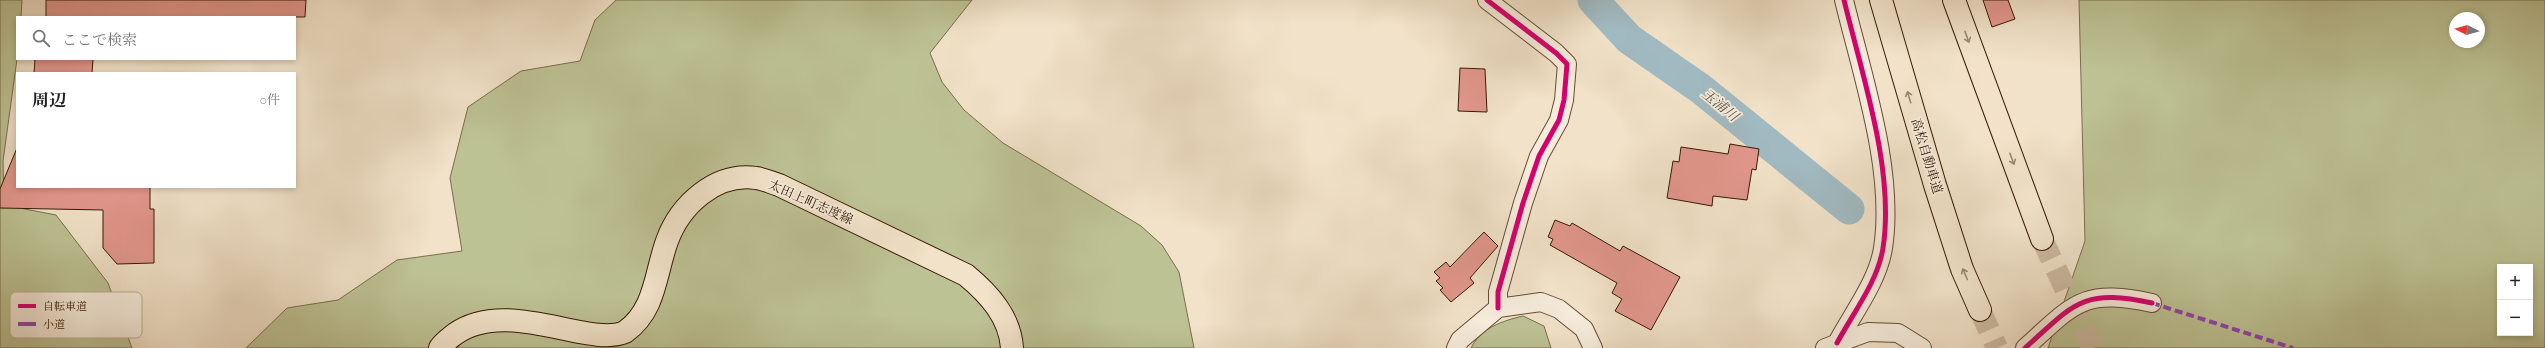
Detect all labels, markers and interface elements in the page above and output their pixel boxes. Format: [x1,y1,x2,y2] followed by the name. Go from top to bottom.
[2449,12,2485,48] north arrow
[16,16,296,60] search box
[30,27,52,49] icon: search
[1964,30,1972,42] one-way arrow
[62,31,137,49] text: ここで検索
[1698,85,1743,126] water label: 玉浦川
[32,90,66,110] text: 周辺
[1905,91,1912,104] one-way arrow
[260,92,280,107] text: 0件
[1908,117,1946,195] street label: 高松自動車道
[2009,152,2017,164] one-way arrow
[766,177,856,227] street label: 太田上町志度線
[2497,264,2533,336] map controls
[2497,264,2533,300] button: +
[1961,269,1968,281] one-way arrow
[10,292,142,338] legend
[43,300,87,313] text: 自転車道
[2497,300,2533,336] button: −
[43,318,65,331] text: 小道

